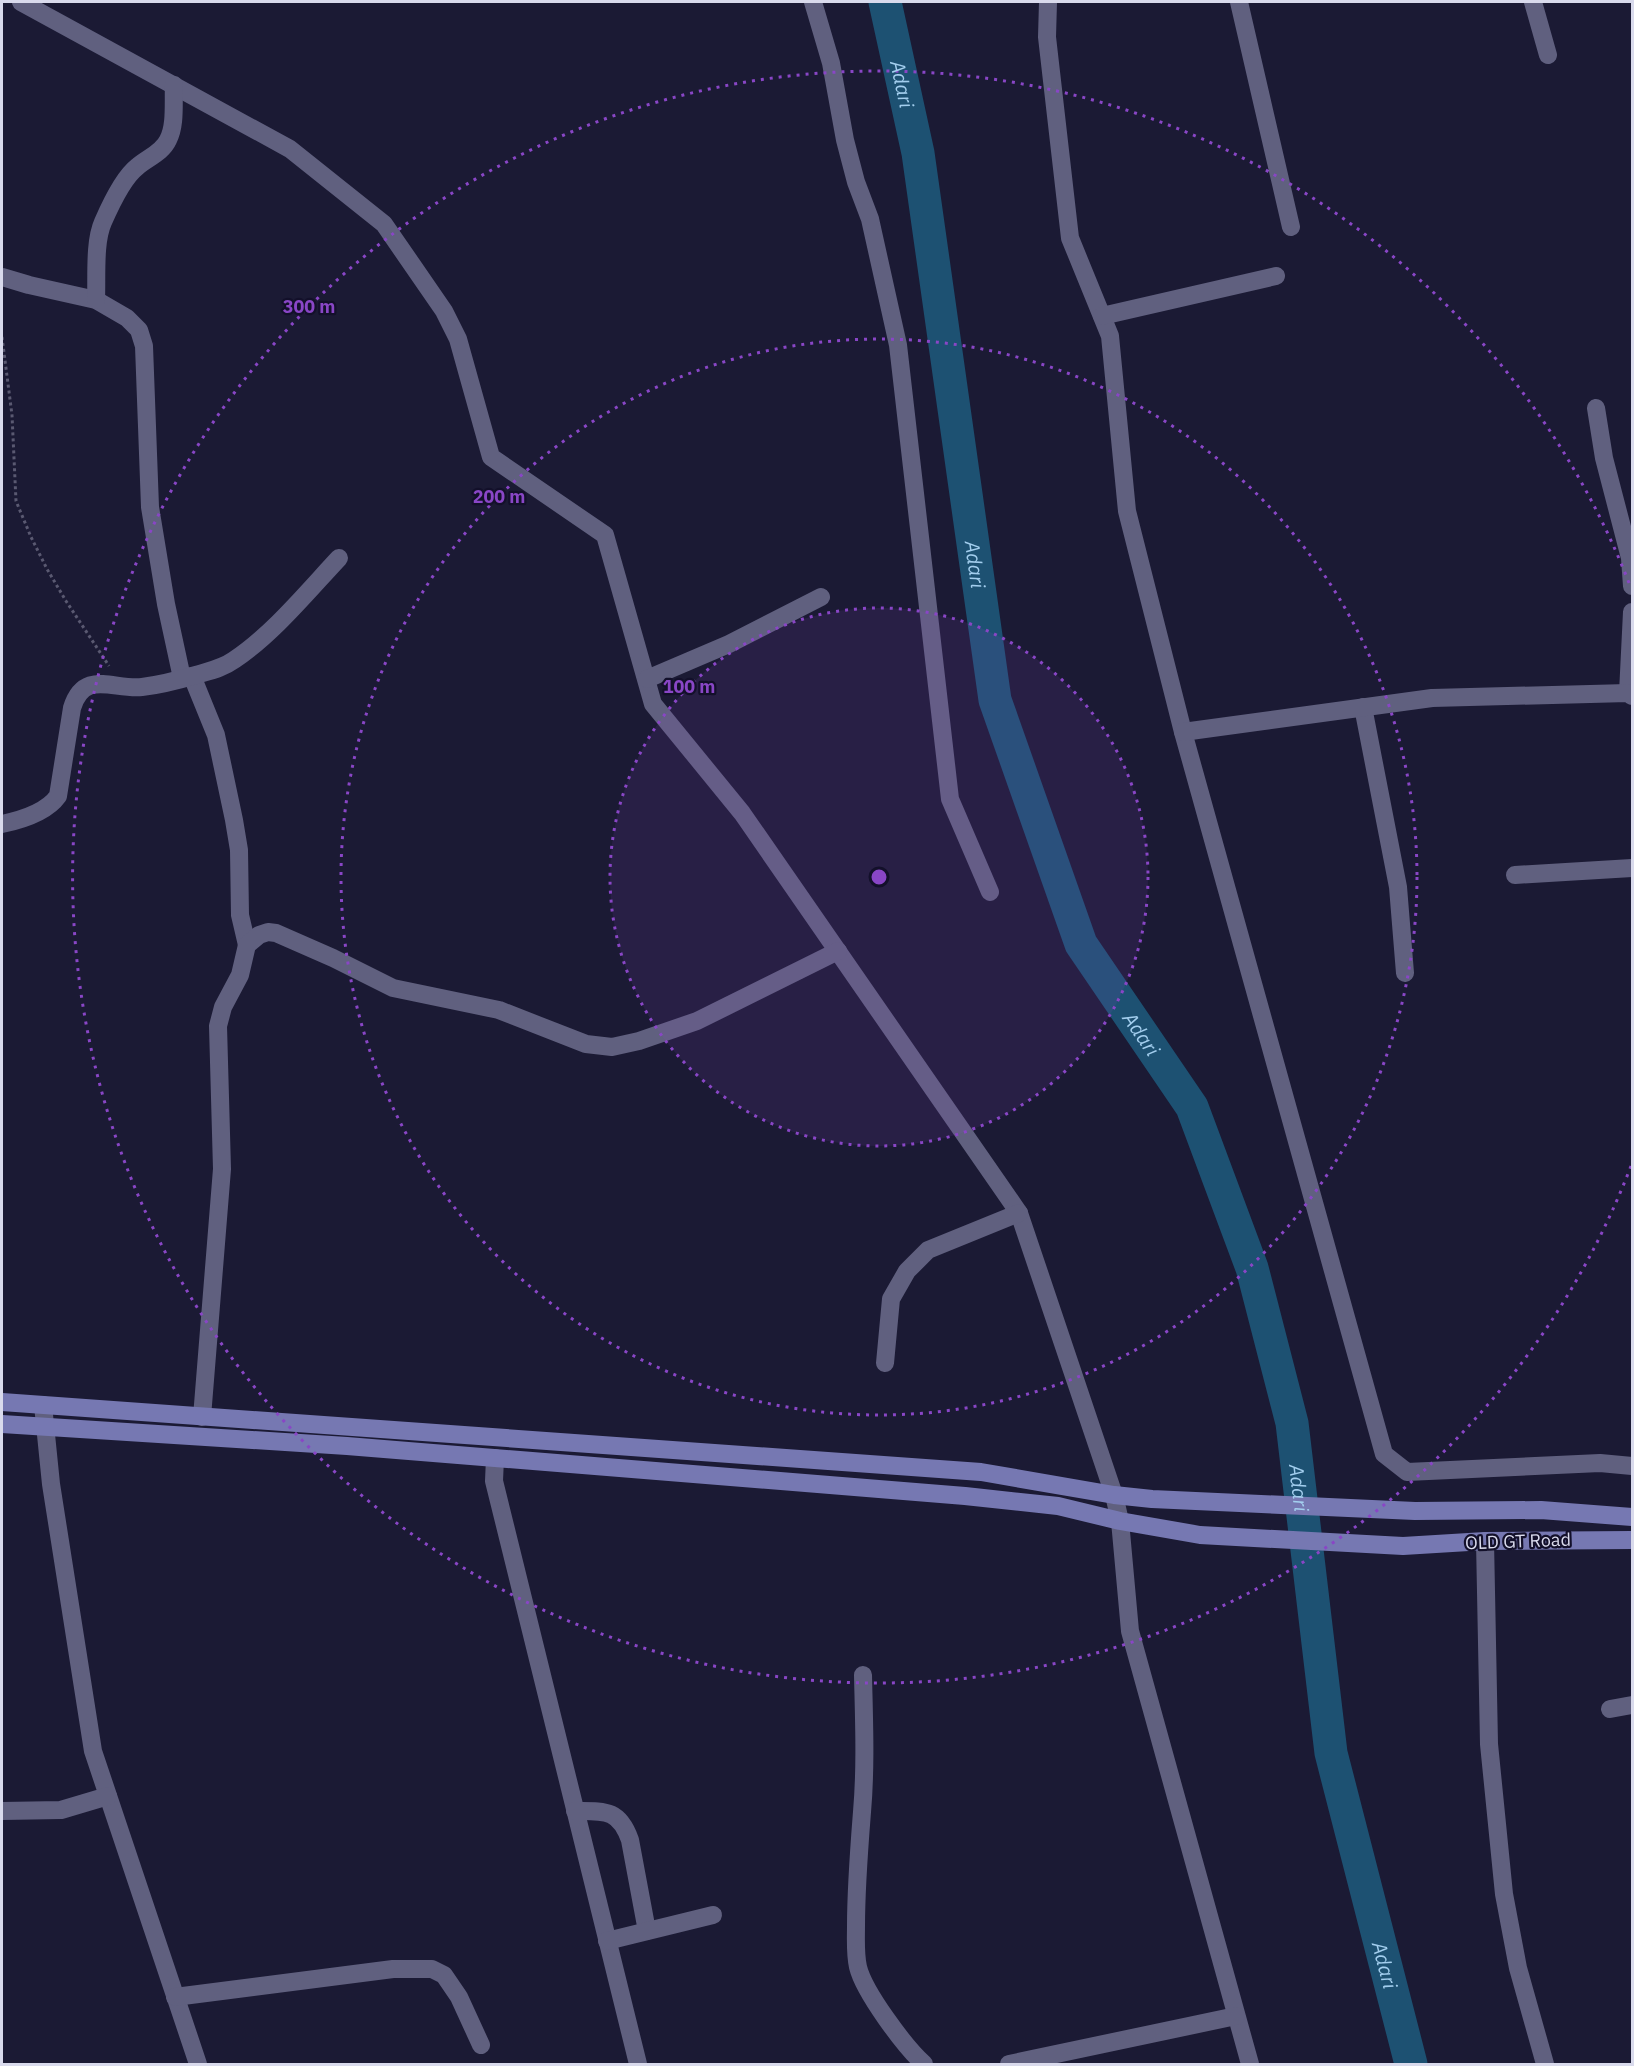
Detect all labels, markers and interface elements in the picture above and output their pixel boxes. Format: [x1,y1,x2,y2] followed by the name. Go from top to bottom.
[884,57,921,111] water label: Adari
[283,295,335,318] text: 300 m
[473,485,525,508] text: 200 m
[959,538,993,591] water label: Adari
[663,675,715,698] text: 100 m
[869,867,889,887] centre of rings
[1117,1005,1167,1062] water label: Adari
[1283,1461,1316,1514] water label: Adari
[1465,1528,1571,1554] street label: OLD GT Road
[1366,1937,1405,1992] water label: Adari

